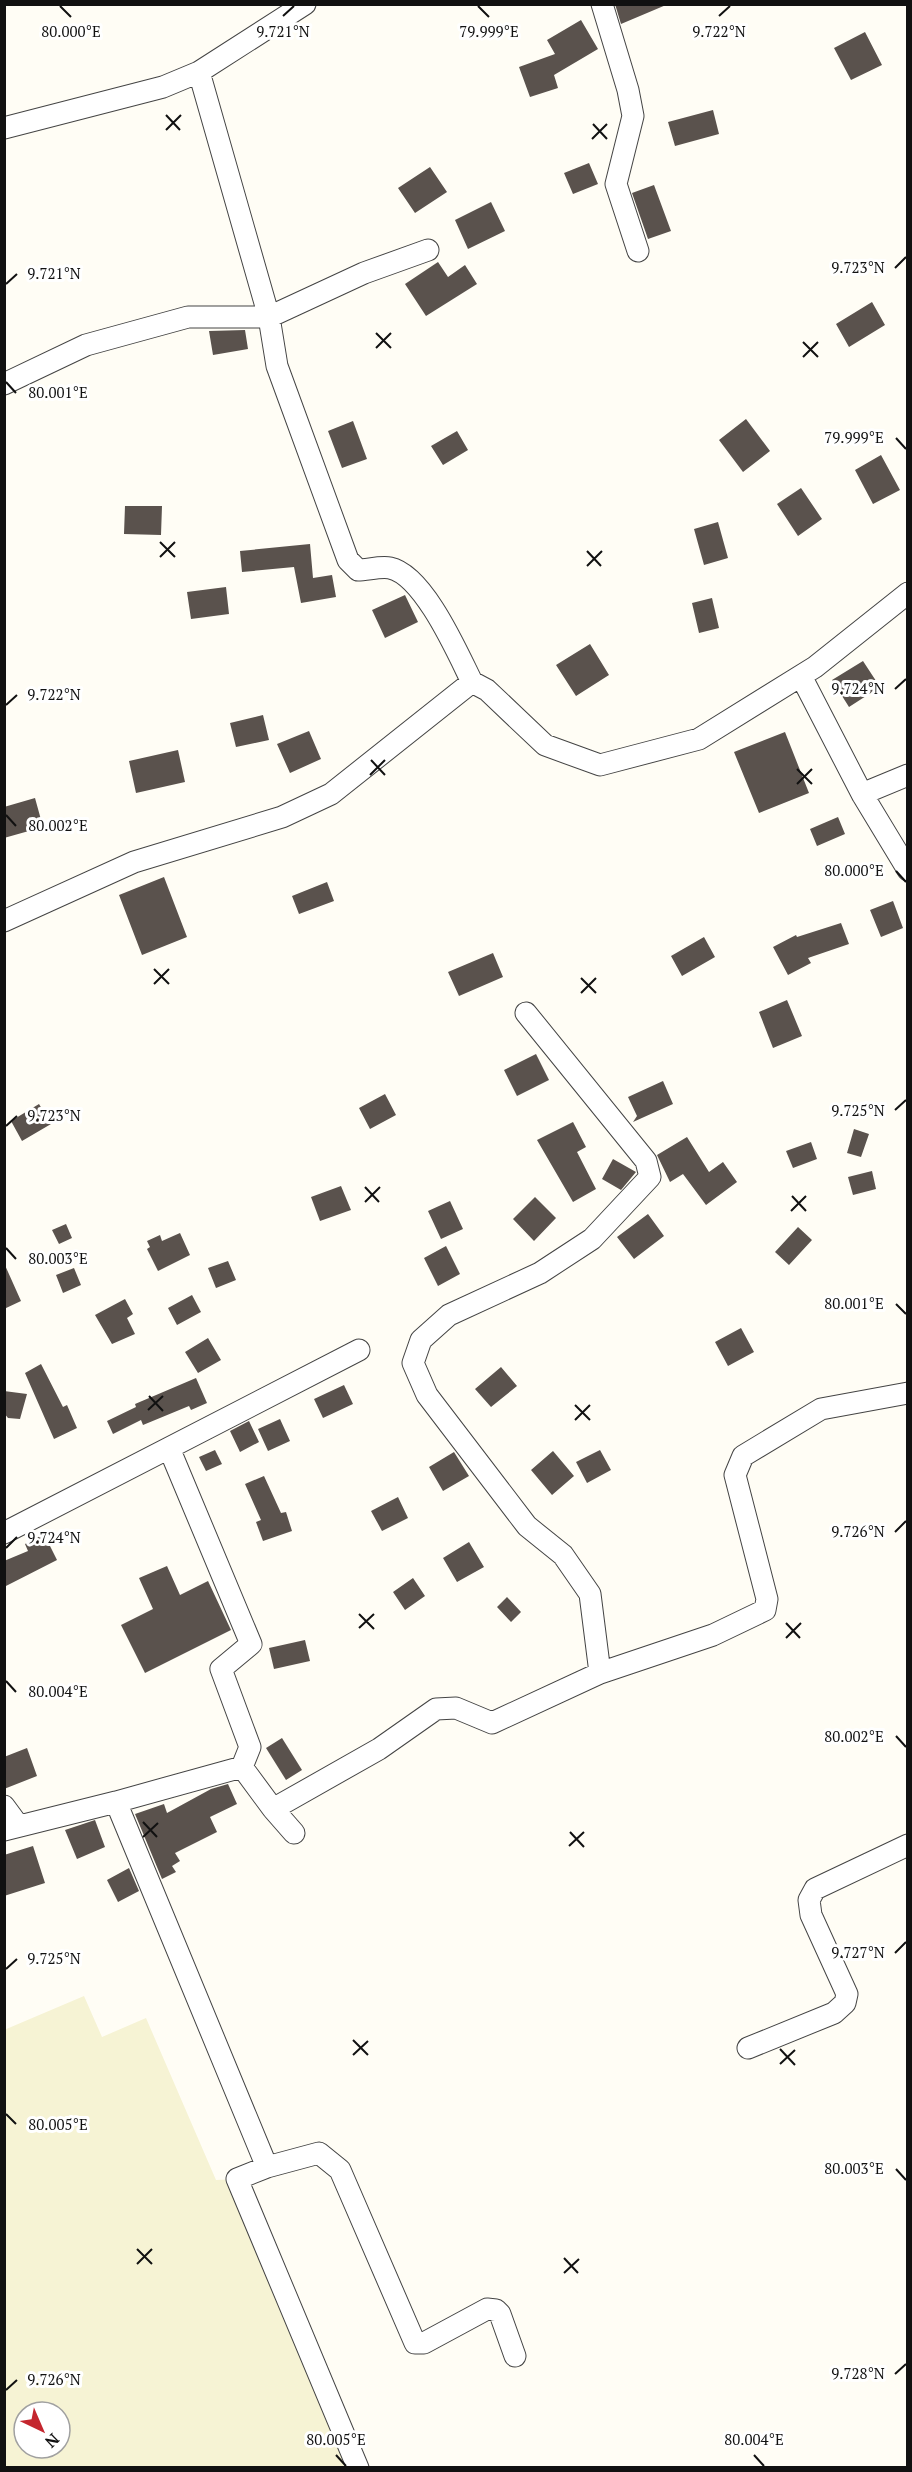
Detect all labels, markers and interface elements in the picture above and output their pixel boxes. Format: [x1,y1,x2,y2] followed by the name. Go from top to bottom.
[41,21,101,41] text: 80.000°E
[256,21,310,41] text: 9.721°N
[459,21,519,41] text: 79.999°E
[692,21,746,41] text: 9.722°N
[831,257,885,277] text: 9.723°N
[27,263,81,283] text: 9.721°N
[28,382,88,402] text: 80.001°E
[824,427,884,447] text: 79.999°E
[831,678,885,698] text: 9.724°N
[27,684,81,704] text: 9.722°N
[28,815,88,835] text: 80.002°E
[824,860,884,880] text: 80.000°E
[831,1100,885,1120] text: 9.725°N
[27,1105,81,1125] text: 9.723°N
[28,1248,88,1268] text: 80.003°E
[824,1293,884,1313] text: 80.001°E
[831,1521,885,1541] text: 9.726°N
[27,1527,81,1547] text: 9.724°N
[28,1681,88,1701] text: 80.004°E
[824,1726,884,1746] text: 80.002°E
[831,1942,885,1962] text: 9.727°N
[27,1948,81,1968] text: 9.725°N
[28,2114,88,2134] text: 80.005°E
[824,2158,884,2178] text: 80.003°E
[831,2363,885,2383] text: 9.728°N
[27,2369,81,2389] text: 9.726°N
[12,2400,72,2460] north arrow
[40,2429,64,2453] text: N
[306,2429,366,2449] text: 80.005°E
[724,2429,784,2449] text: 80.004°E

